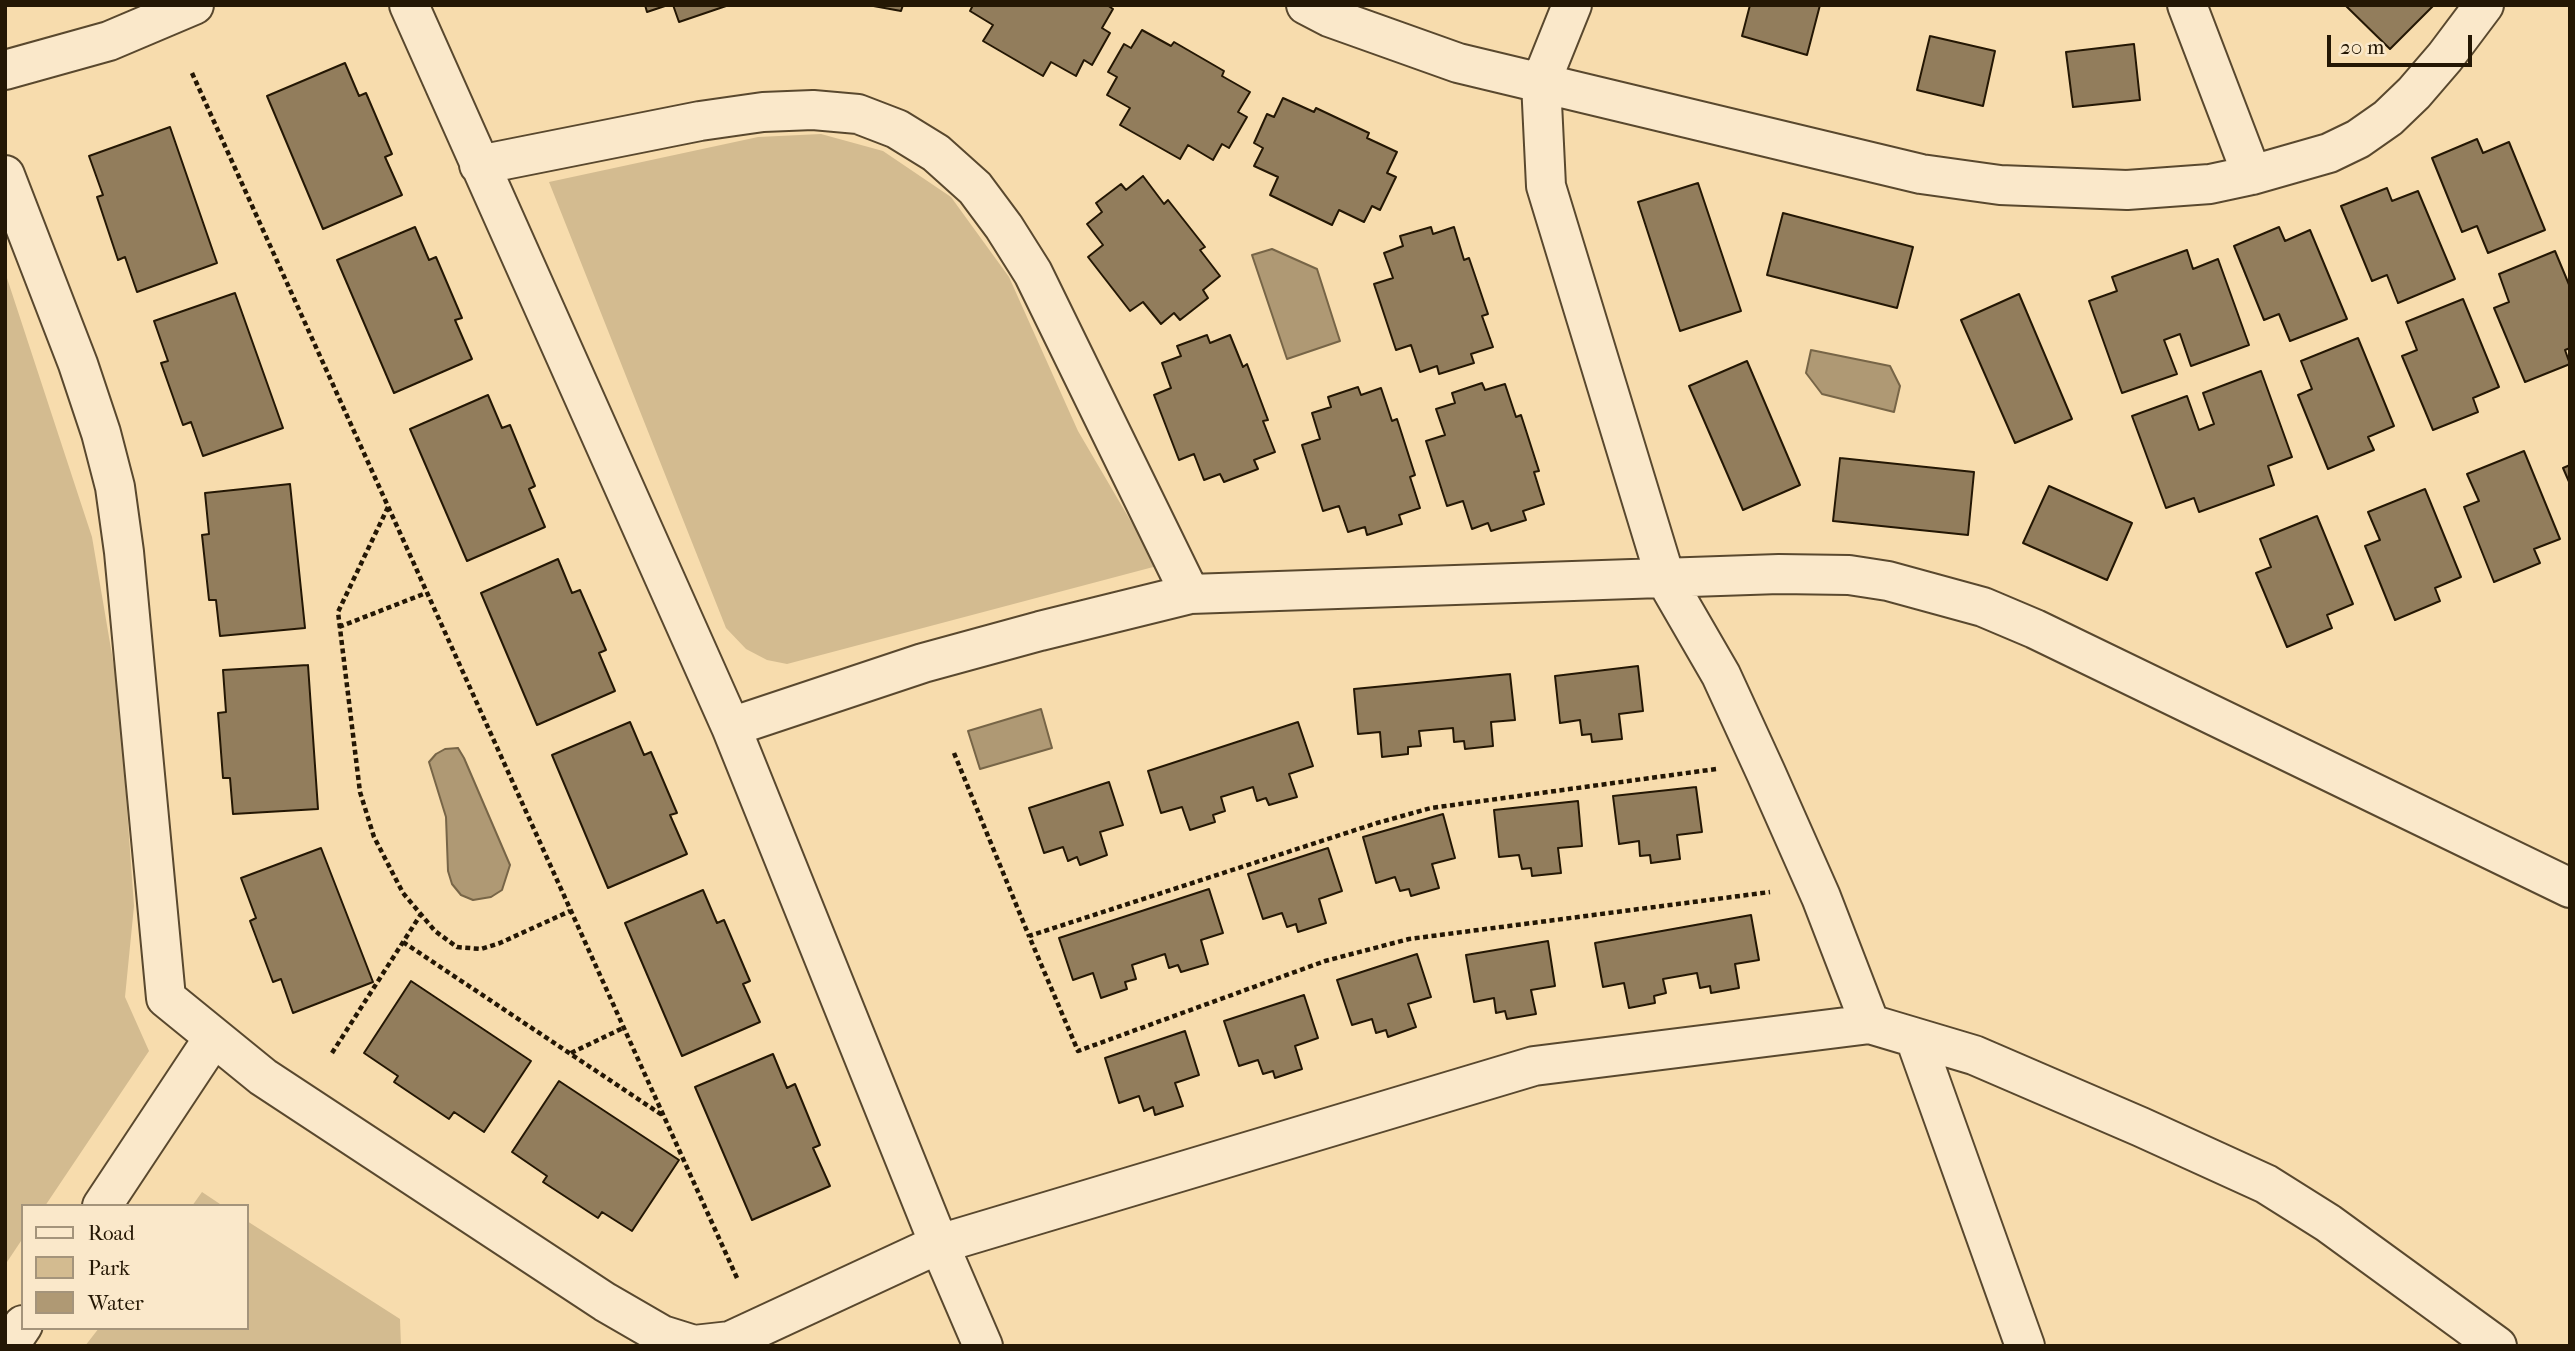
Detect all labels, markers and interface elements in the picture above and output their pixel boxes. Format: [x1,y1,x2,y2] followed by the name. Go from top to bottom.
[2330,21,2475,65] scale bar
[2340,35,2384,59] text: 20 m
[21,1204,248,1330] legend
[88,1221,135,1245] text: Road
[88,1256,130,1280] text: Park
[88,1291,144,1315] text: Water

